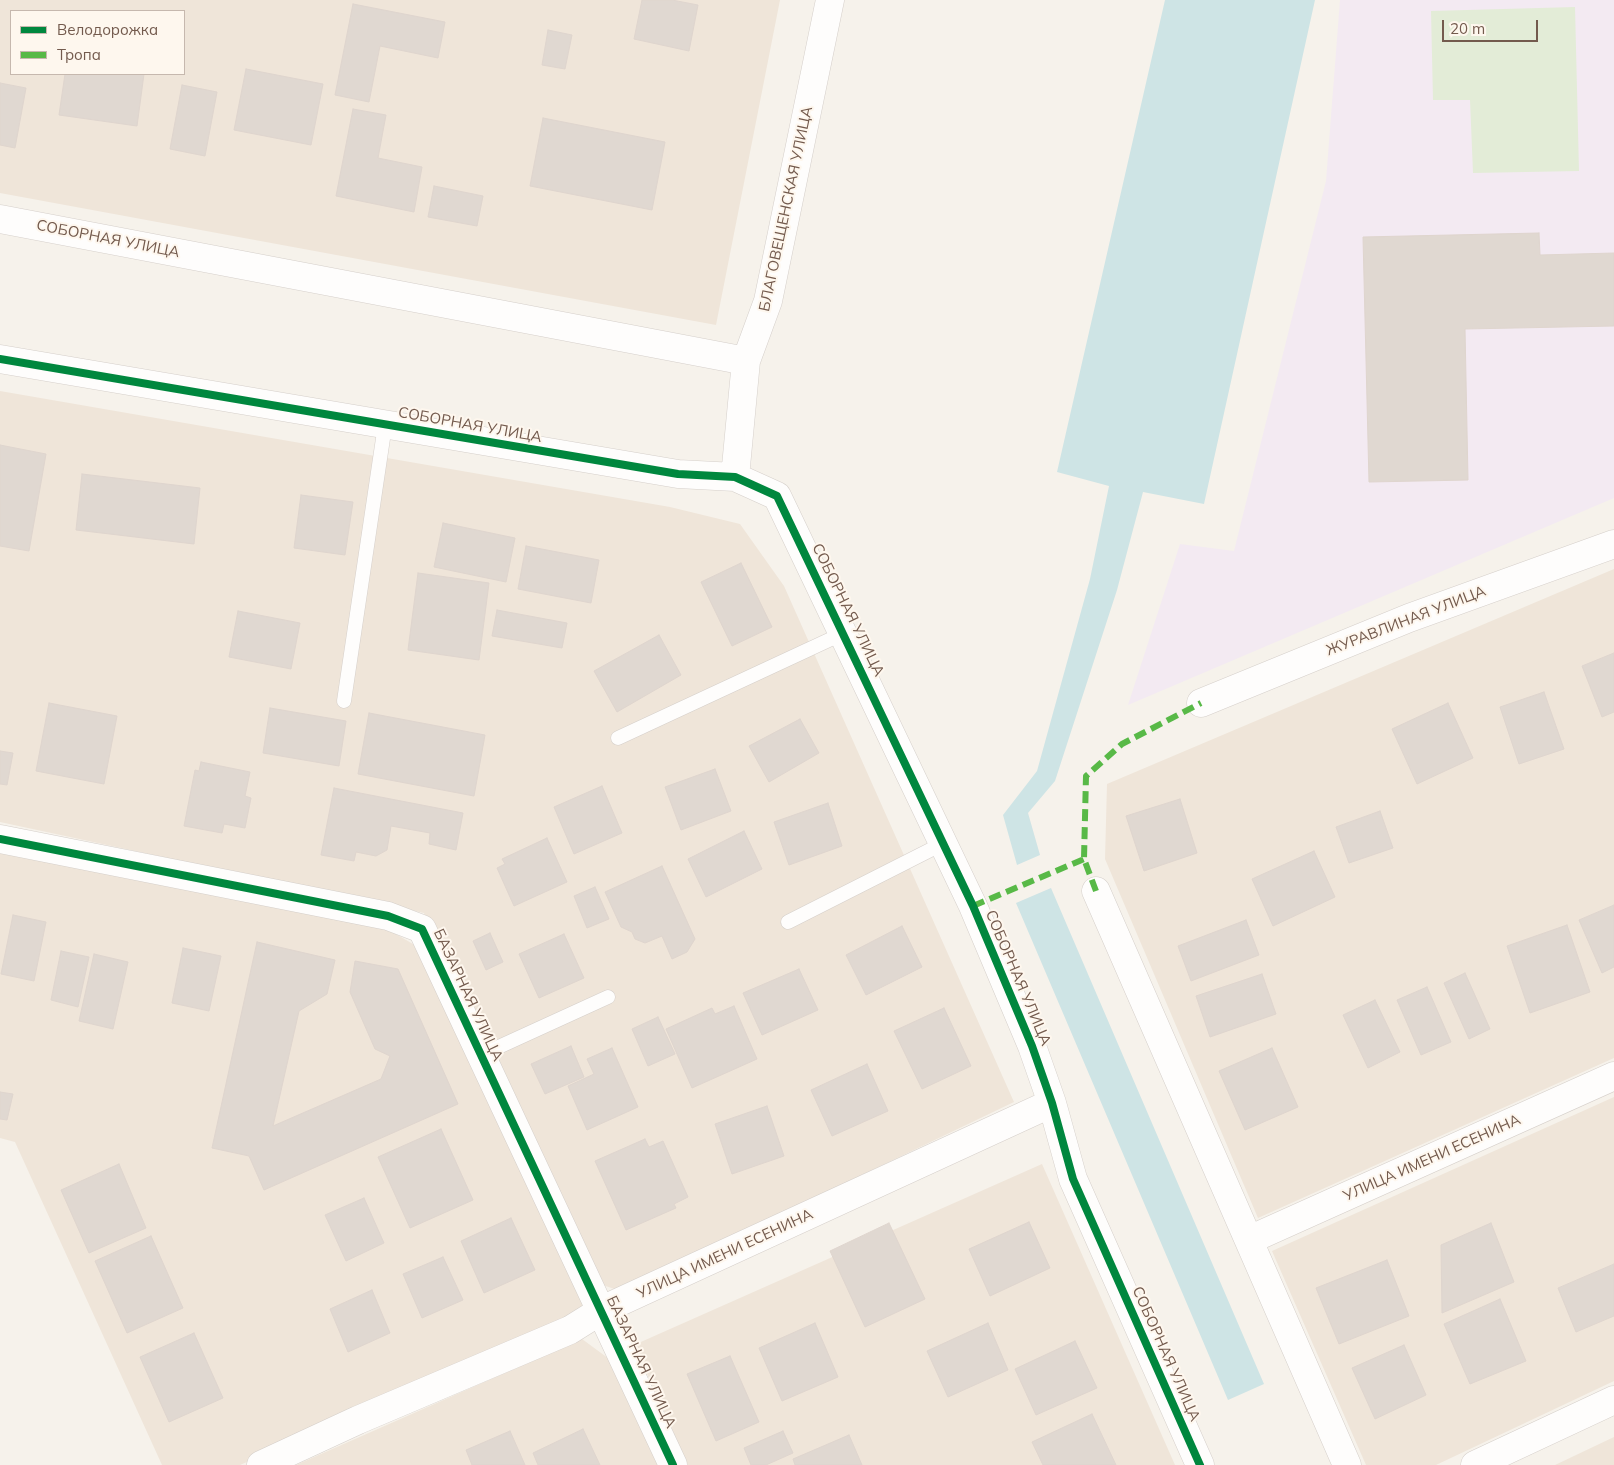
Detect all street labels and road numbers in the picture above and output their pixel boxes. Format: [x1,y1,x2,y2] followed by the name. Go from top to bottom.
[755,105,817,313] street label: БЛАГОВЕЩЕНСКАЯ УЛИЦА
[35,216,181,262] street label: СОБОРНАЯ УЛИЦА
[397,403,543,447] street label: СОБОРНАЯ УЛИЦА
[808,541,888,679] street label: СОБОРНАЯ УЛИЦА
[1324,582,1488,660] street label: ЖУРАВЛИНАЯ УЛИЦА
[981,907,1055,1049] street label: СОБОРНАЯ УЛИЦА
[429,926,507,1064] street label: БАЗАРНАЯ УЛИЦА
[1341,1111,1523,1205] street label: УЛИЦА ИМЕНИ ЕСЕНИНА
[634,1205,816,1303] street label: УЛИЦА ИМЕНИ ЕСЕНИНА
[1128,1284,1204,1424] street label: СОБОРНАЯ УЛИЦА
[602,1293,680,1431] street label: БАЗАРНАЯ УЛИЦА

